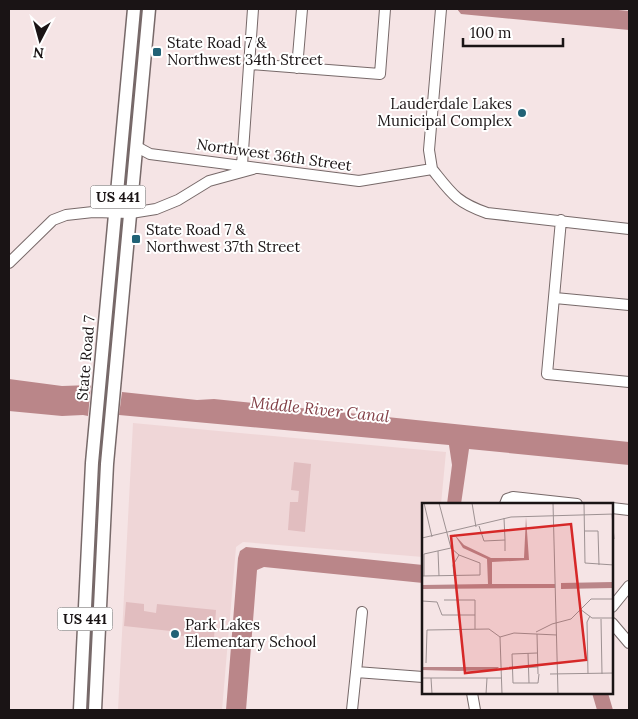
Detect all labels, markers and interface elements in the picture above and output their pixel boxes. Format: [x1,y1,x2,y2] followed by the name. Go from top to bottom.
[15,15,65,65] north arrow
[463,15,563,47] scale bar
[470,23,511,42] text: 100 m
[167,33,323,69] place label: State Road 7 & Northwest 34th Street
[32,43,45,62] text: N
[151,46,163,58] marker: State Road 7 & Northwest 34th Street
[377,94,512,130] place label: Lauderdale Lakes Municipal Complex
[516,107,528,119] marker: Lauderdale Lakes Municipal Complex
[195,134,353,175] street label: Northwest 36th Street
[90,186,146,208] road number: US 441
[146,220,300,256] place label: State Road 7 & Northwest 37th Street
[130,233,142,245] marker: State Road 7 & Northwest 37th Street
[72,314,99,401] street label: State Road 7
[250,392,391,426] water label: Middle River Canal
[422,503,613,694] inset map
[58,608,112,630] road number: US 441
[185,615,316,651] place label: Park Lakes Elementary School
[169,628,181,640] marker: Park Lakes Elementary School

